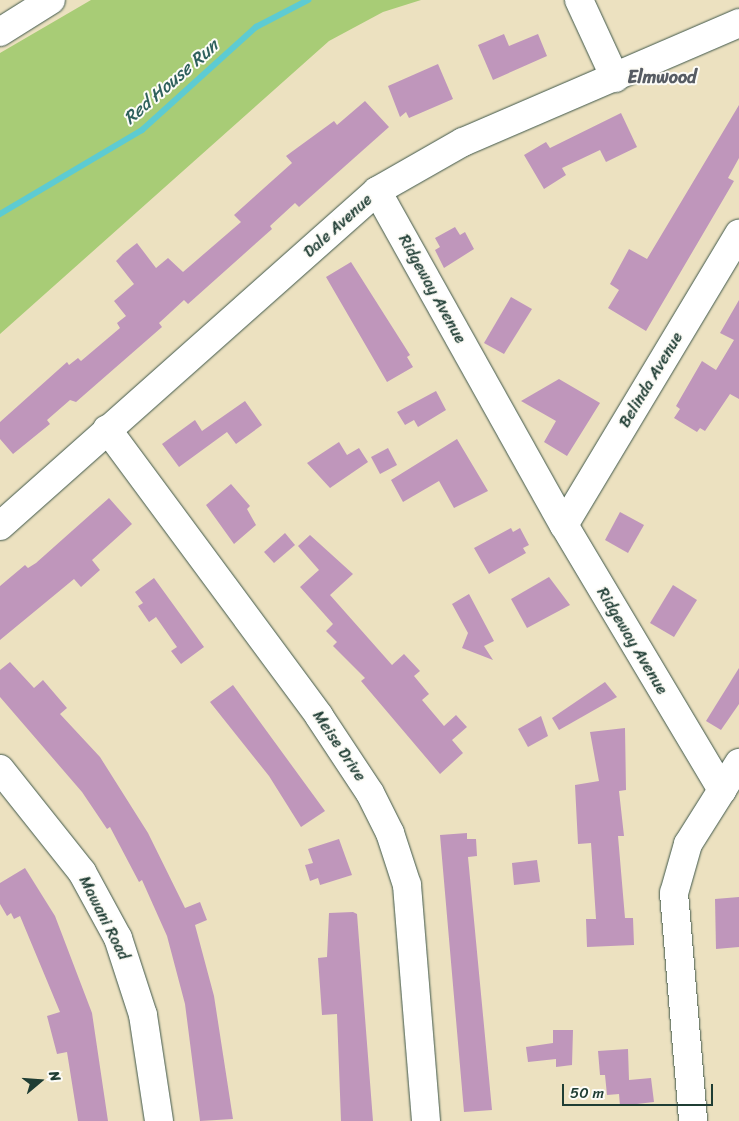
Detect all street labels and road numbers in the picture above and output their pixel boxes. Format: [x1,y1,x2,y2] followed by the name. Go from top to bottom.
[300,190,376,262] street label: Dale Avenue
[394,231,470,347] street label: Ridgeway Avenue
[615,329,687,431] street label: Belinda Avenue
[592,584,672,698] street label: Ridgeway Avenue
[308,707,370,785] street label: Meise Drive
[75,873,133,963] street label: Mawani Road

